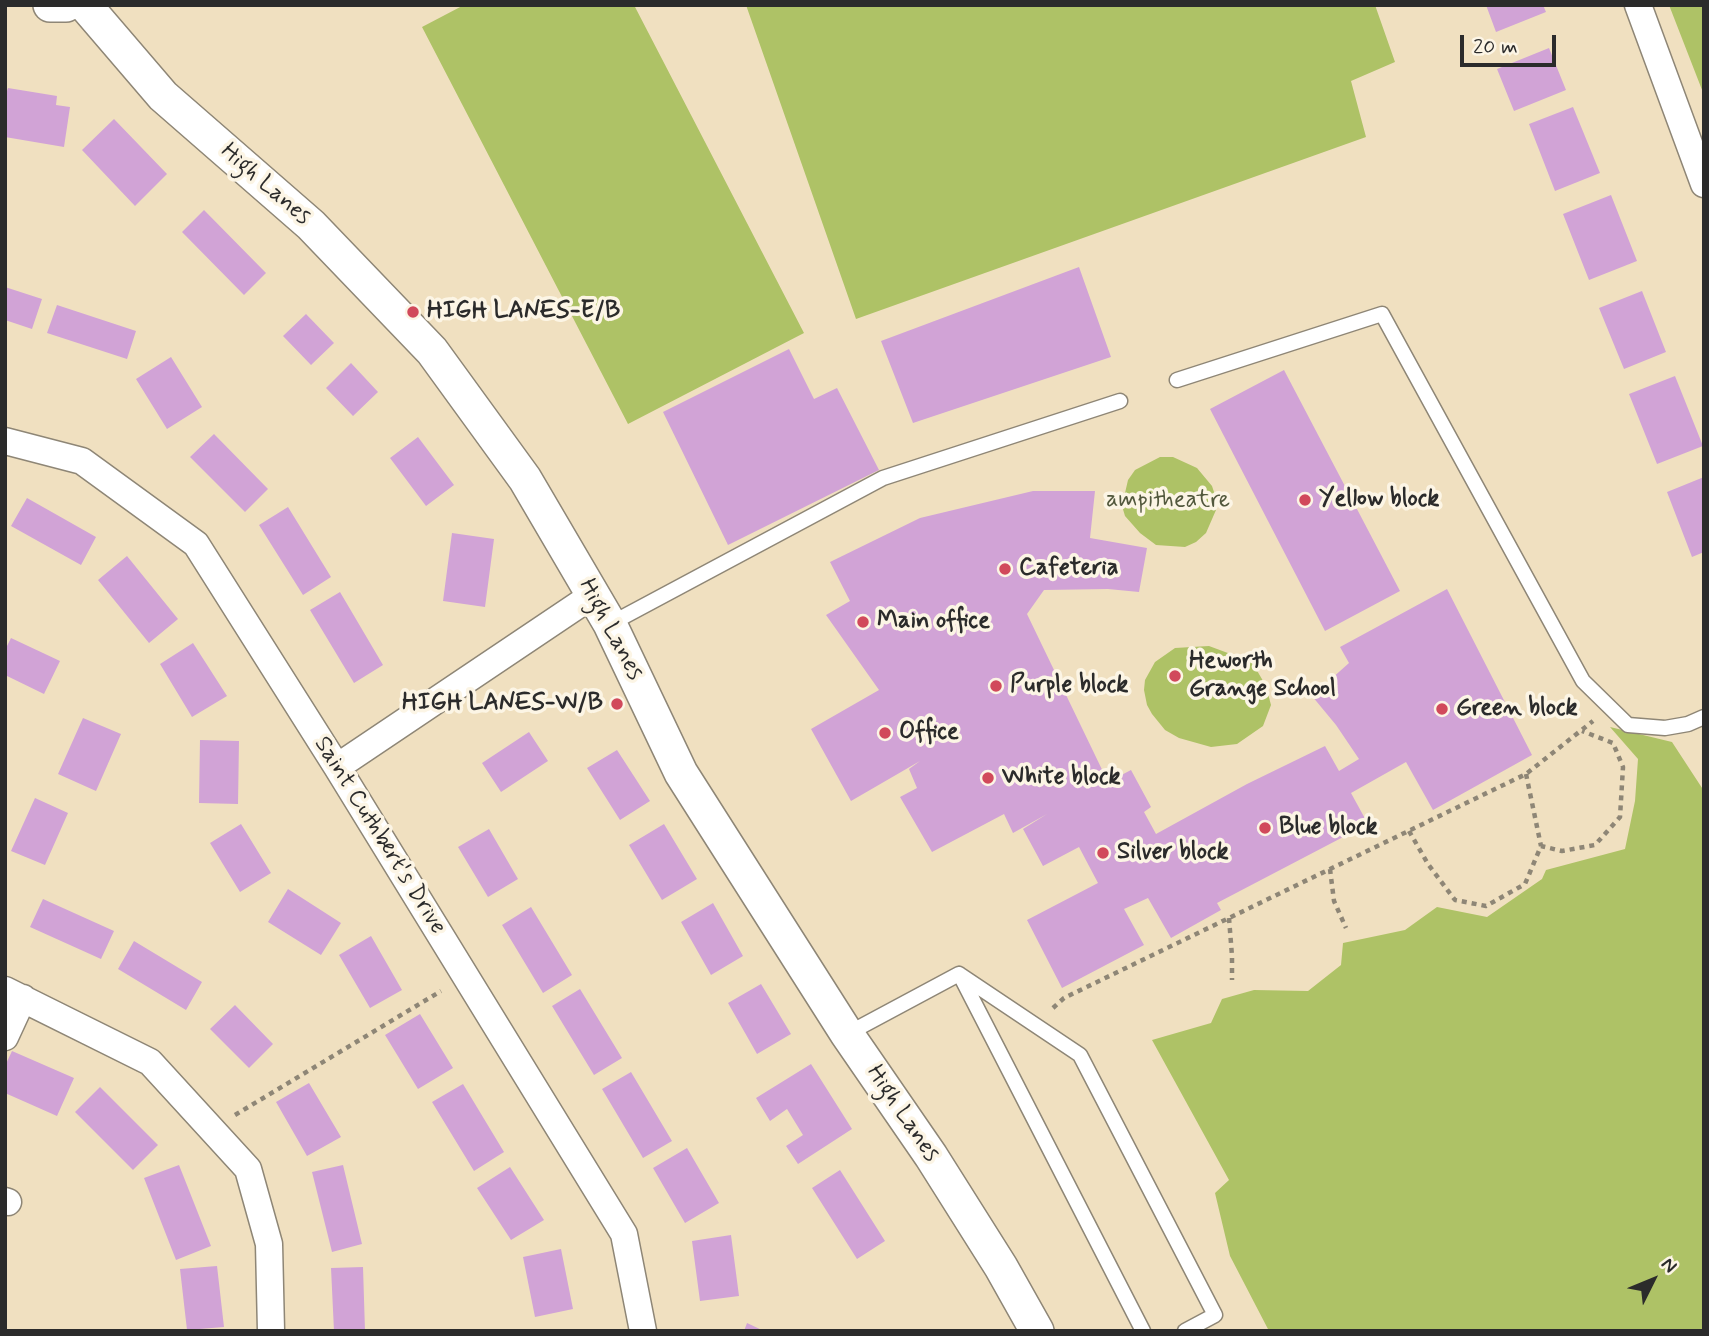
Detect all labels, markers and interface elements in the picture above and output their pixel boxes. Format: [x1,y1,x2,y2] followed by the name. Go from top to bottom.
[1464,21,1560,65] scale bar
[1473,33,1518,61] text: 20 m
[214,138,316,232] street label: High Lanes
[427,298,620,326] place label: HIGH LANES-E/B
[405,304,421,320] marker: HIGH LANES-E/B
[1319,486,1439,514] place label: Yellow block
[1106,487,1230,515] park label: ampitheatre
[1297,492,1313,508] marker: Yellow block
[1019,555,1118,583] place label: Cafeteria
[997,561,1013,577] marker: Cafeteria
[571,574,649,686] street label: High Lanes
[877,608,990,636] place label: Main office
[855,614,871,630] marker: Main office
[1189,648,1336,704] place label: Heworth Grange School
[1167,668,1183,684] marker: Heworth Grange School
[1010,672,1128,700] place label: Purple block
[988,678,1004,694] marker: Purple block
[402,690,603,718] place label: HIGH LANES-W/B
[1456,695,1578,723] place label: Green block
[609,696,625,712] marker: HIGH LANES-W/B
[1434,701,1450,717] marker: Green block
[899,719,959,747] place label: Office
[877,725,893,741] marker: Office
[306,732,452,940] street label: Saint Cuthbert's Drive
[1002,764,1121,792] place label: White block
[980,770,996,786] marker: White block
[1279,814,1378,842] place label: Blue block
[1257,820,1273,836] marker: Blue block
[1117,839,1229,867] place label: Silver block
[1095,845,1111,861] marker: Silver block
[859,1060,945,1168] street label: High Lanes
[1618,1245,1688,1315] north arrow
[1655,1252,1682,1278] text: N

